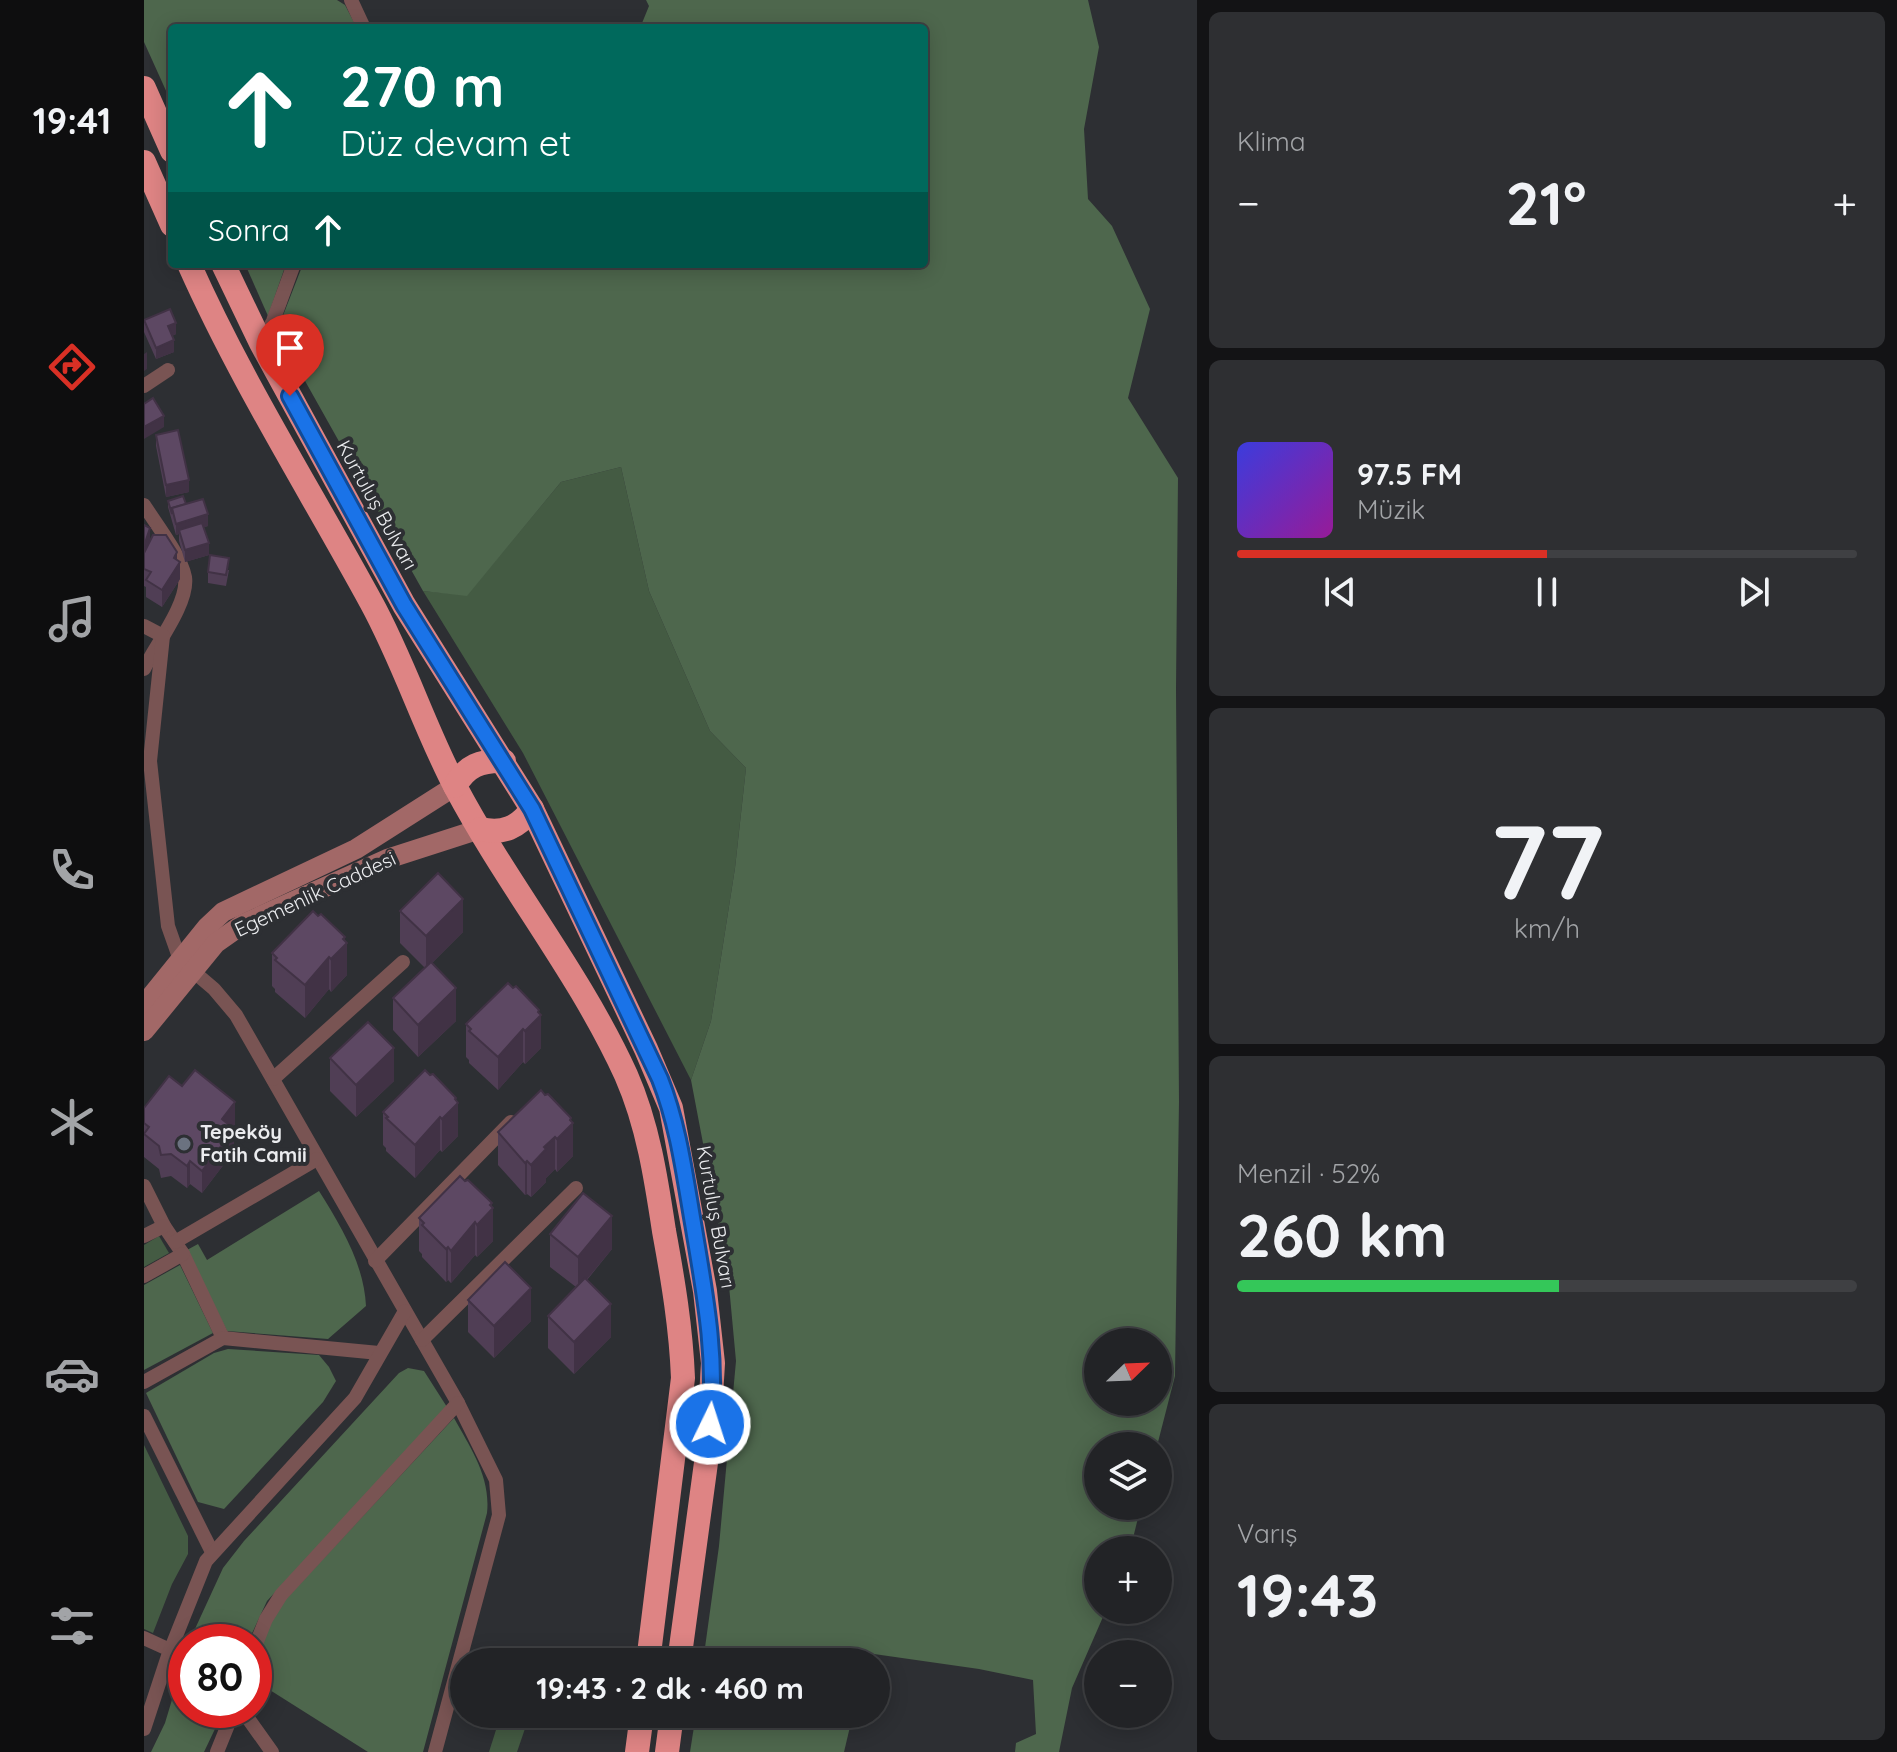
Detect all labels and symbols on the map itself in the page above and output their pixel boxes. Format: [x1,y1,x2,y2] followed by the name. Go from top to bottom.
[256,314,324,396] pin
[332,436,423,574] street label: Kurtuluş Bulvarı
[230,845,399,942] street label: Egemenlik Caddesi
[200,1119,307,1167] place label: Tepeköy Fatih Camii
[175,1135,193,1153] marker: Tepeköy Fatih Camii
[692,1144,741,1290] street label: Kurtuluş Bulvarı
[1084,1328,1172,1416] north arrow
[668,1382,752,1466] position arrow
[168,1624,272,1728] speed limit sign: 80

